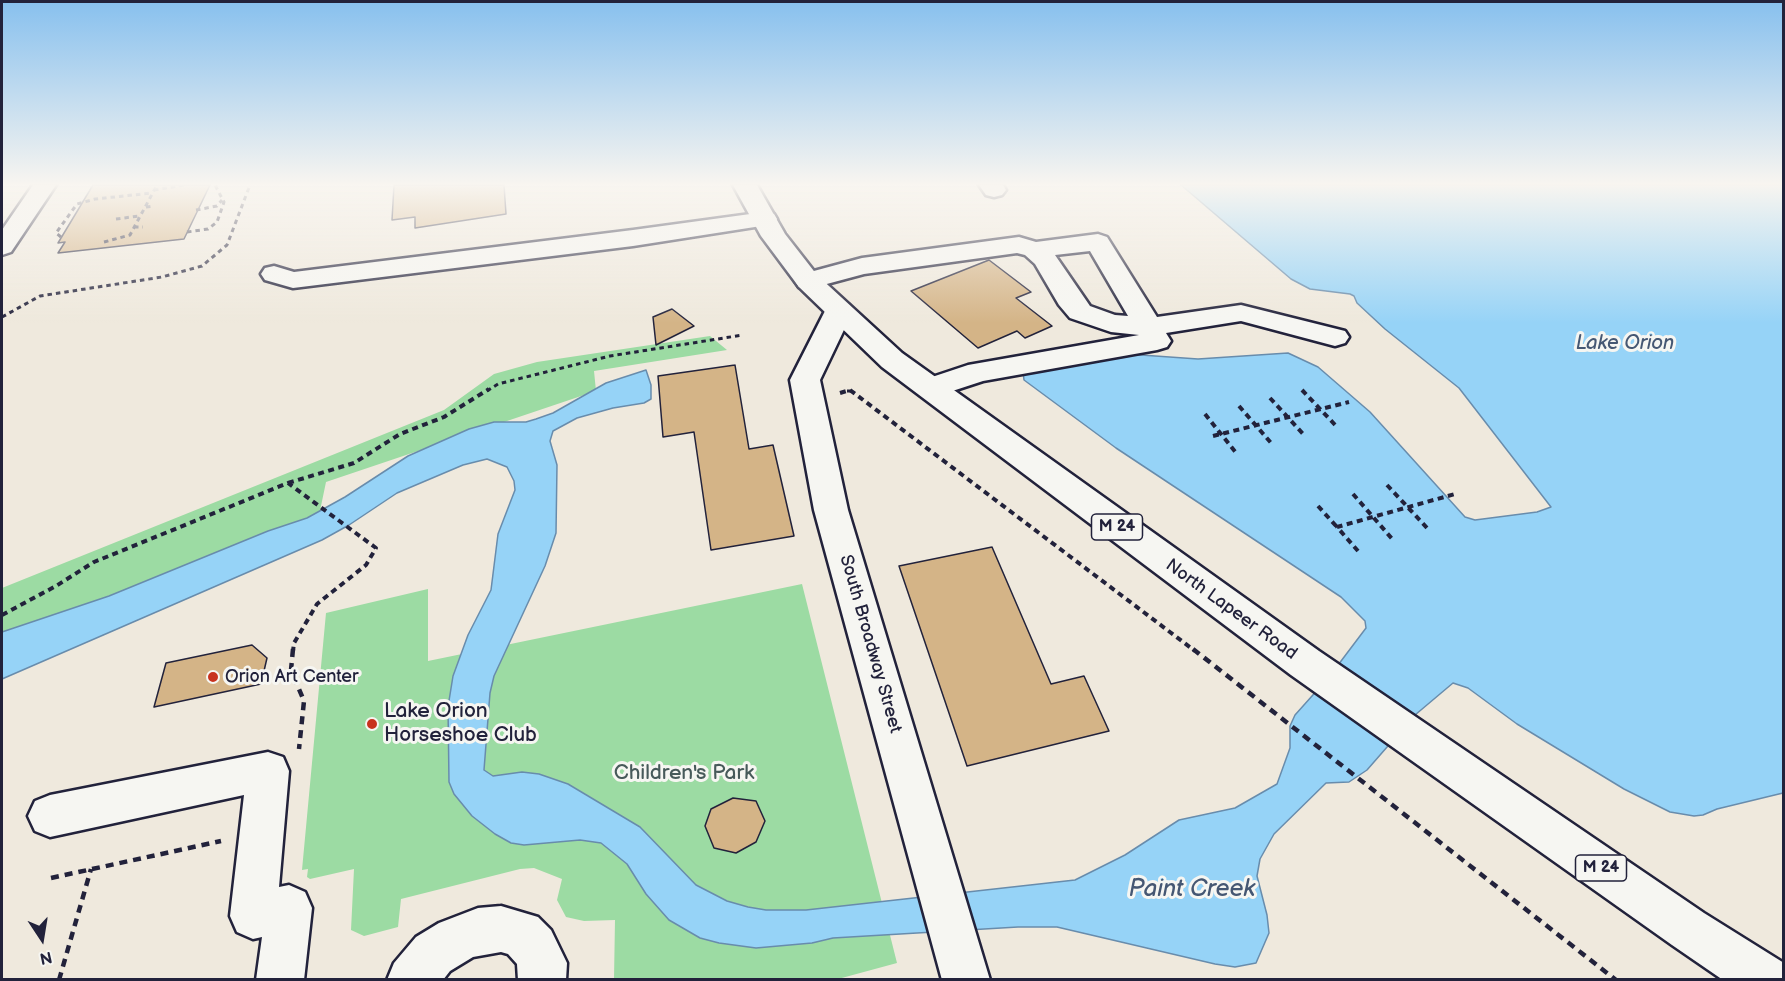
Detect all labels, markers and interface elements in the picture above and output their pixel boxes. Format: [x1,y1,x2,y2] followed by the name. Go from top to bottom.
[1576,332,1674,356] water label: Lake Orion
[1092,514,1142,540] road number: M 24
[834,552,906,736] street label: South Broadway Street
[1161,555,1301,665] street label: North Lapeer Road
[225,666,359,688] place label: Orion Art Center
[206,670,220,684] marker: Orion Art Center
[384,699,537,749] place label: Lake Orion Horseshoe Club
[365,717,379,731] marker: Lake Orion Horseshoe Club
[614,761,754,787] park label: Children's Park
[1576,855,1626,881] road number: M 24
[1129,876,1255,904] water label: Paint Creek
[12,909,72,969] north arrow
[38,947,54,968] text: N

